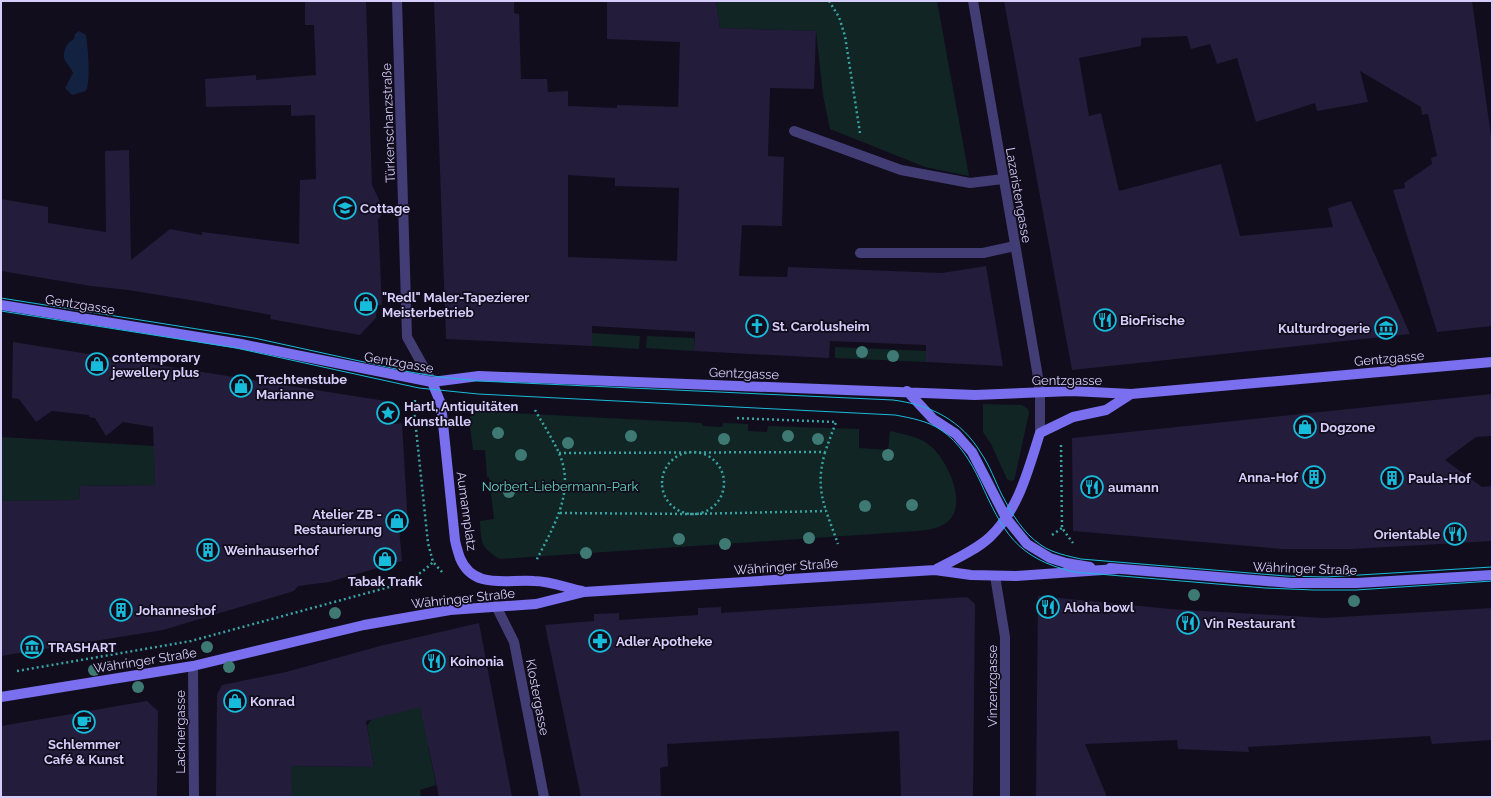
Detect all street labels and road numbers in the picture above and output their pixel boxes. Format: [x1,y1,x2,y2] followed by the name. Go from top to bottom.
[379,62,398,183] street label: Türkenschanzstraße
[1003,146,1034,244] street label: Lazaristengasse
[44,292,116,317] street label: Gentzgasse
[1353,348,1425,369] street label: Gentzgasse
[363,349,435,376] street label: Gentzgasse
[709,365,780,382] street label: Gentzgasse
[1032,373,1103,388] street label: Gentzgasse
[454,470,479,552] street label: Aumannplatz
[733,555,839,578] street label: Währinger Straße
[1253,559,1358,578] street label: Währinger Straße
[410,586,516,611] street label: Währinger Straße
[92,645,198,676] street label: Währinger Straße
[985,645,1000,727] street label: Vinzenzgasse
[523,658,552,737] street label: Klostergasse
[173,690,188,774] street label: Lacknergasse

